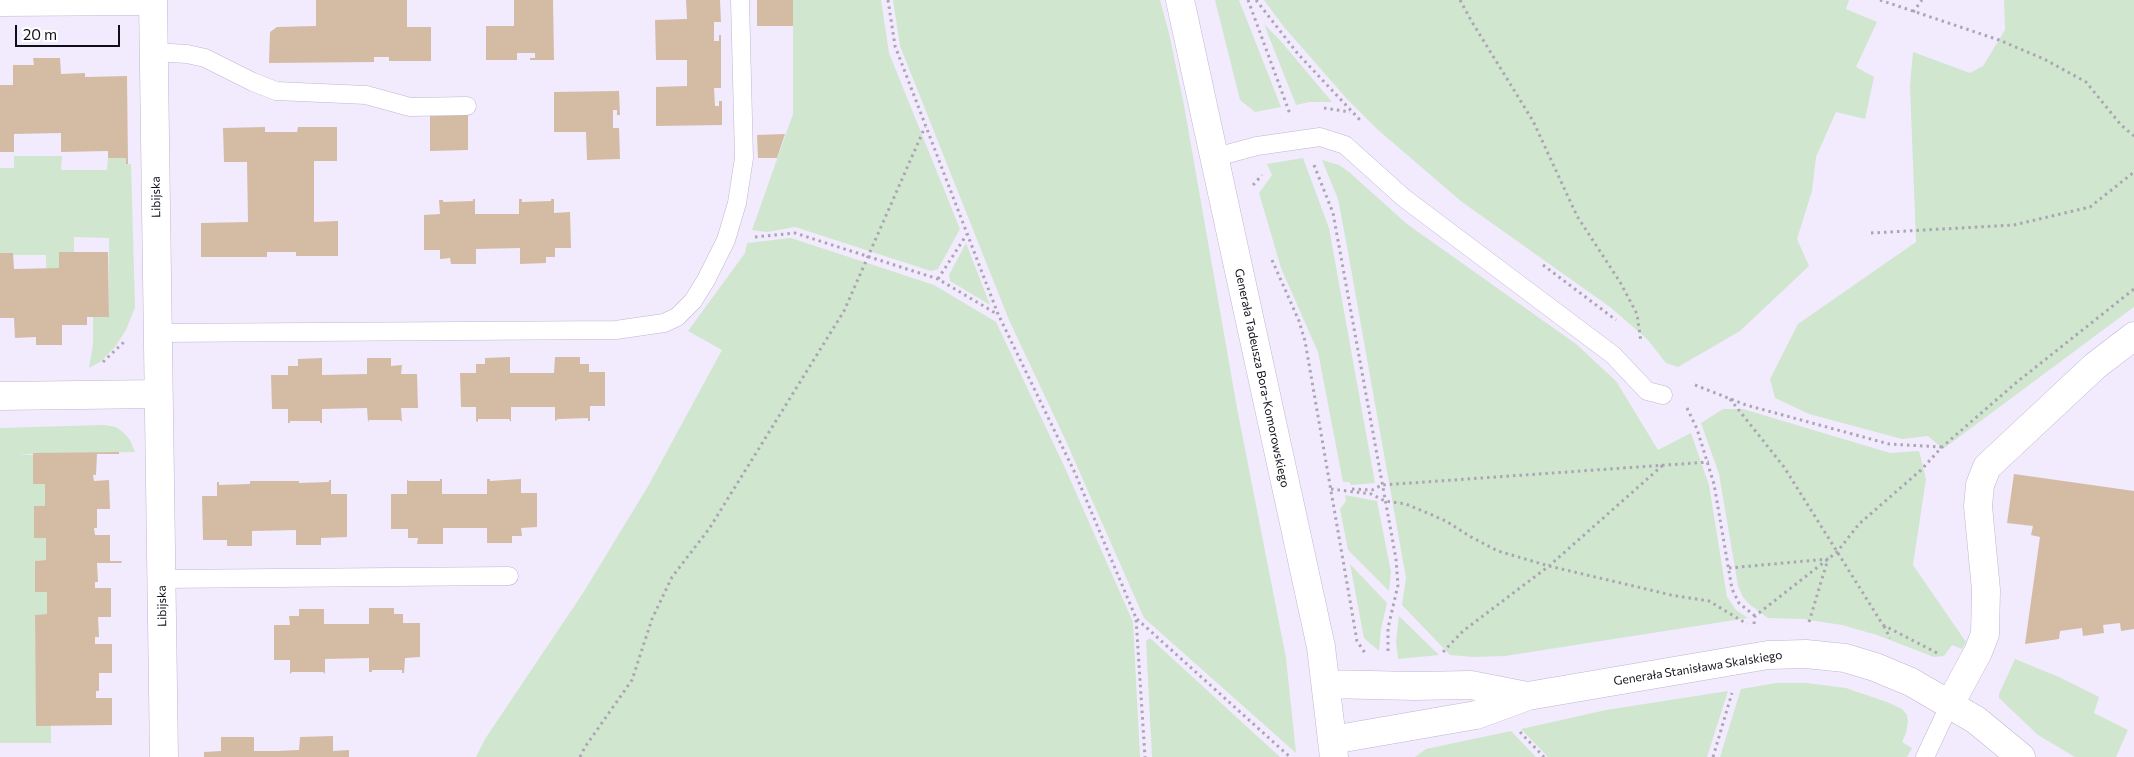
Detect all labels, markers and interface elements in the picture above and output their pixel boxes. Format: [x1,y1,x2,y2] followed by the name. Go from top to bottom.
[18,15,122,47] scale bar
[23,25,57,43] text: 20 m
[148,176,164,218] street label: Libijska
[1232,267,1292,489] street label: Generała Tadeusza Bora-Komorowskiego
[154,585,170,627] street label: Libijska
[1613,648,1783,688] street label: Generała Stanisława Skalskiego

